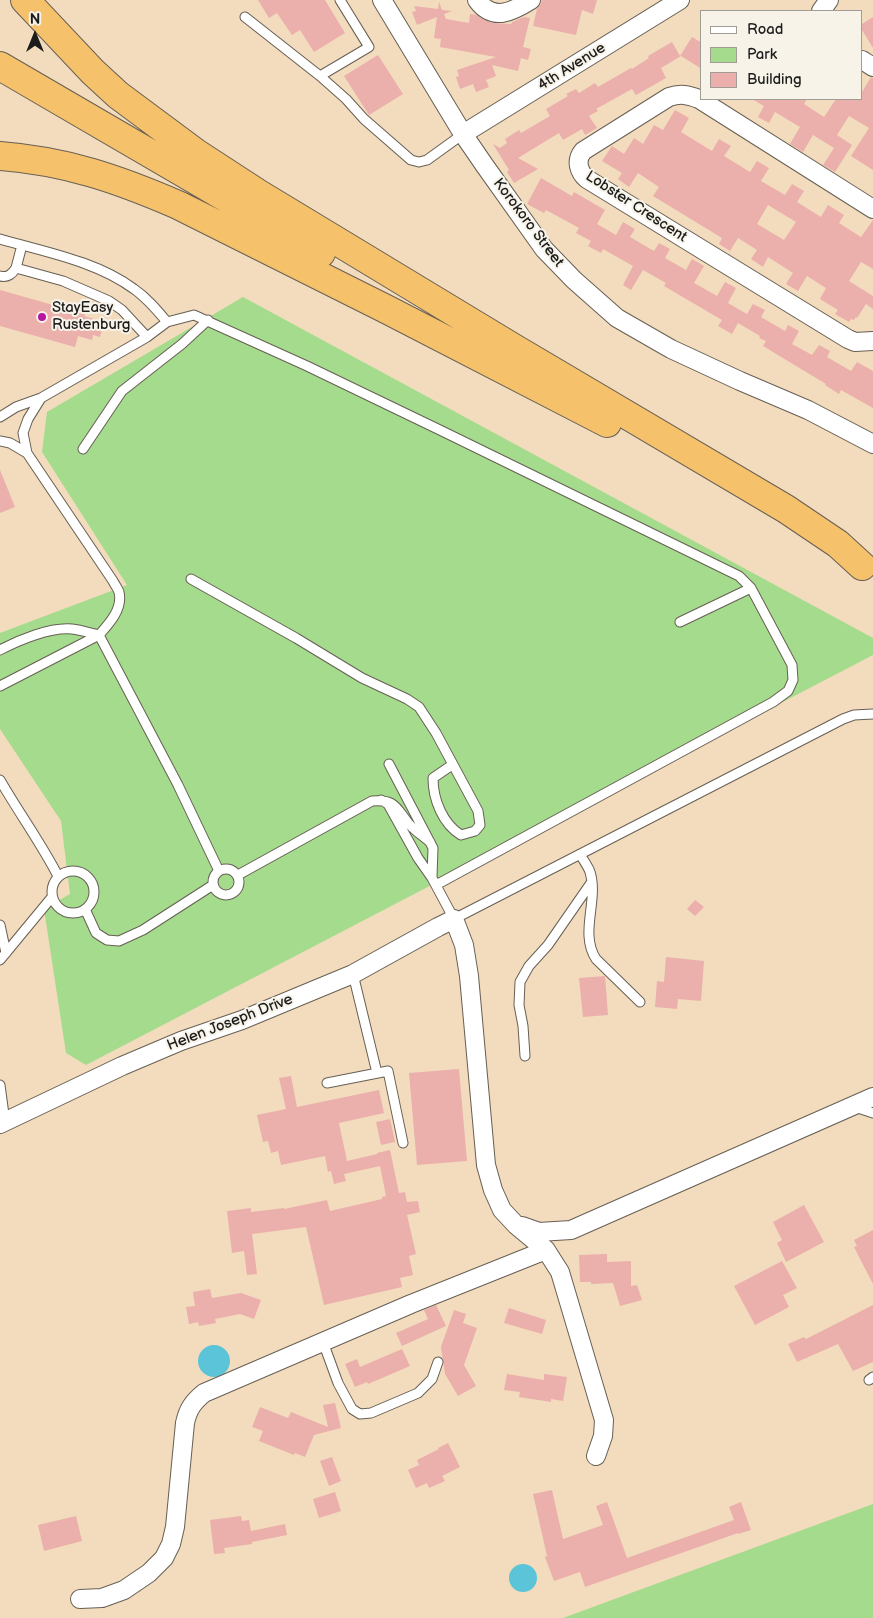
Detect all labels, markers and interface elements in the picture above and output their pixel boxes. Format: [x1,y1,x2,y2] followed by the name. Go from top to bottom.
[10,10,60,60] north arrow
[700,10,863,100] legend
[30,11,40,28] text: N
[747,20,783,39] text: Road
[535,39,609,95] street label: 4th Avenue
[747,45,777,64] text: Park
[747,70,802,89] text: Building
[582,168,690,246] street label: Lobster Crescent
[489,175,567,271] street label: Korokoro Street
[52,299,131,334] place label: StayEasy Rustenburg
[36,311,48,323] marker: StayEasy Rustenburg
[165,991,295,1055] street label: Helen Joseph Drive

